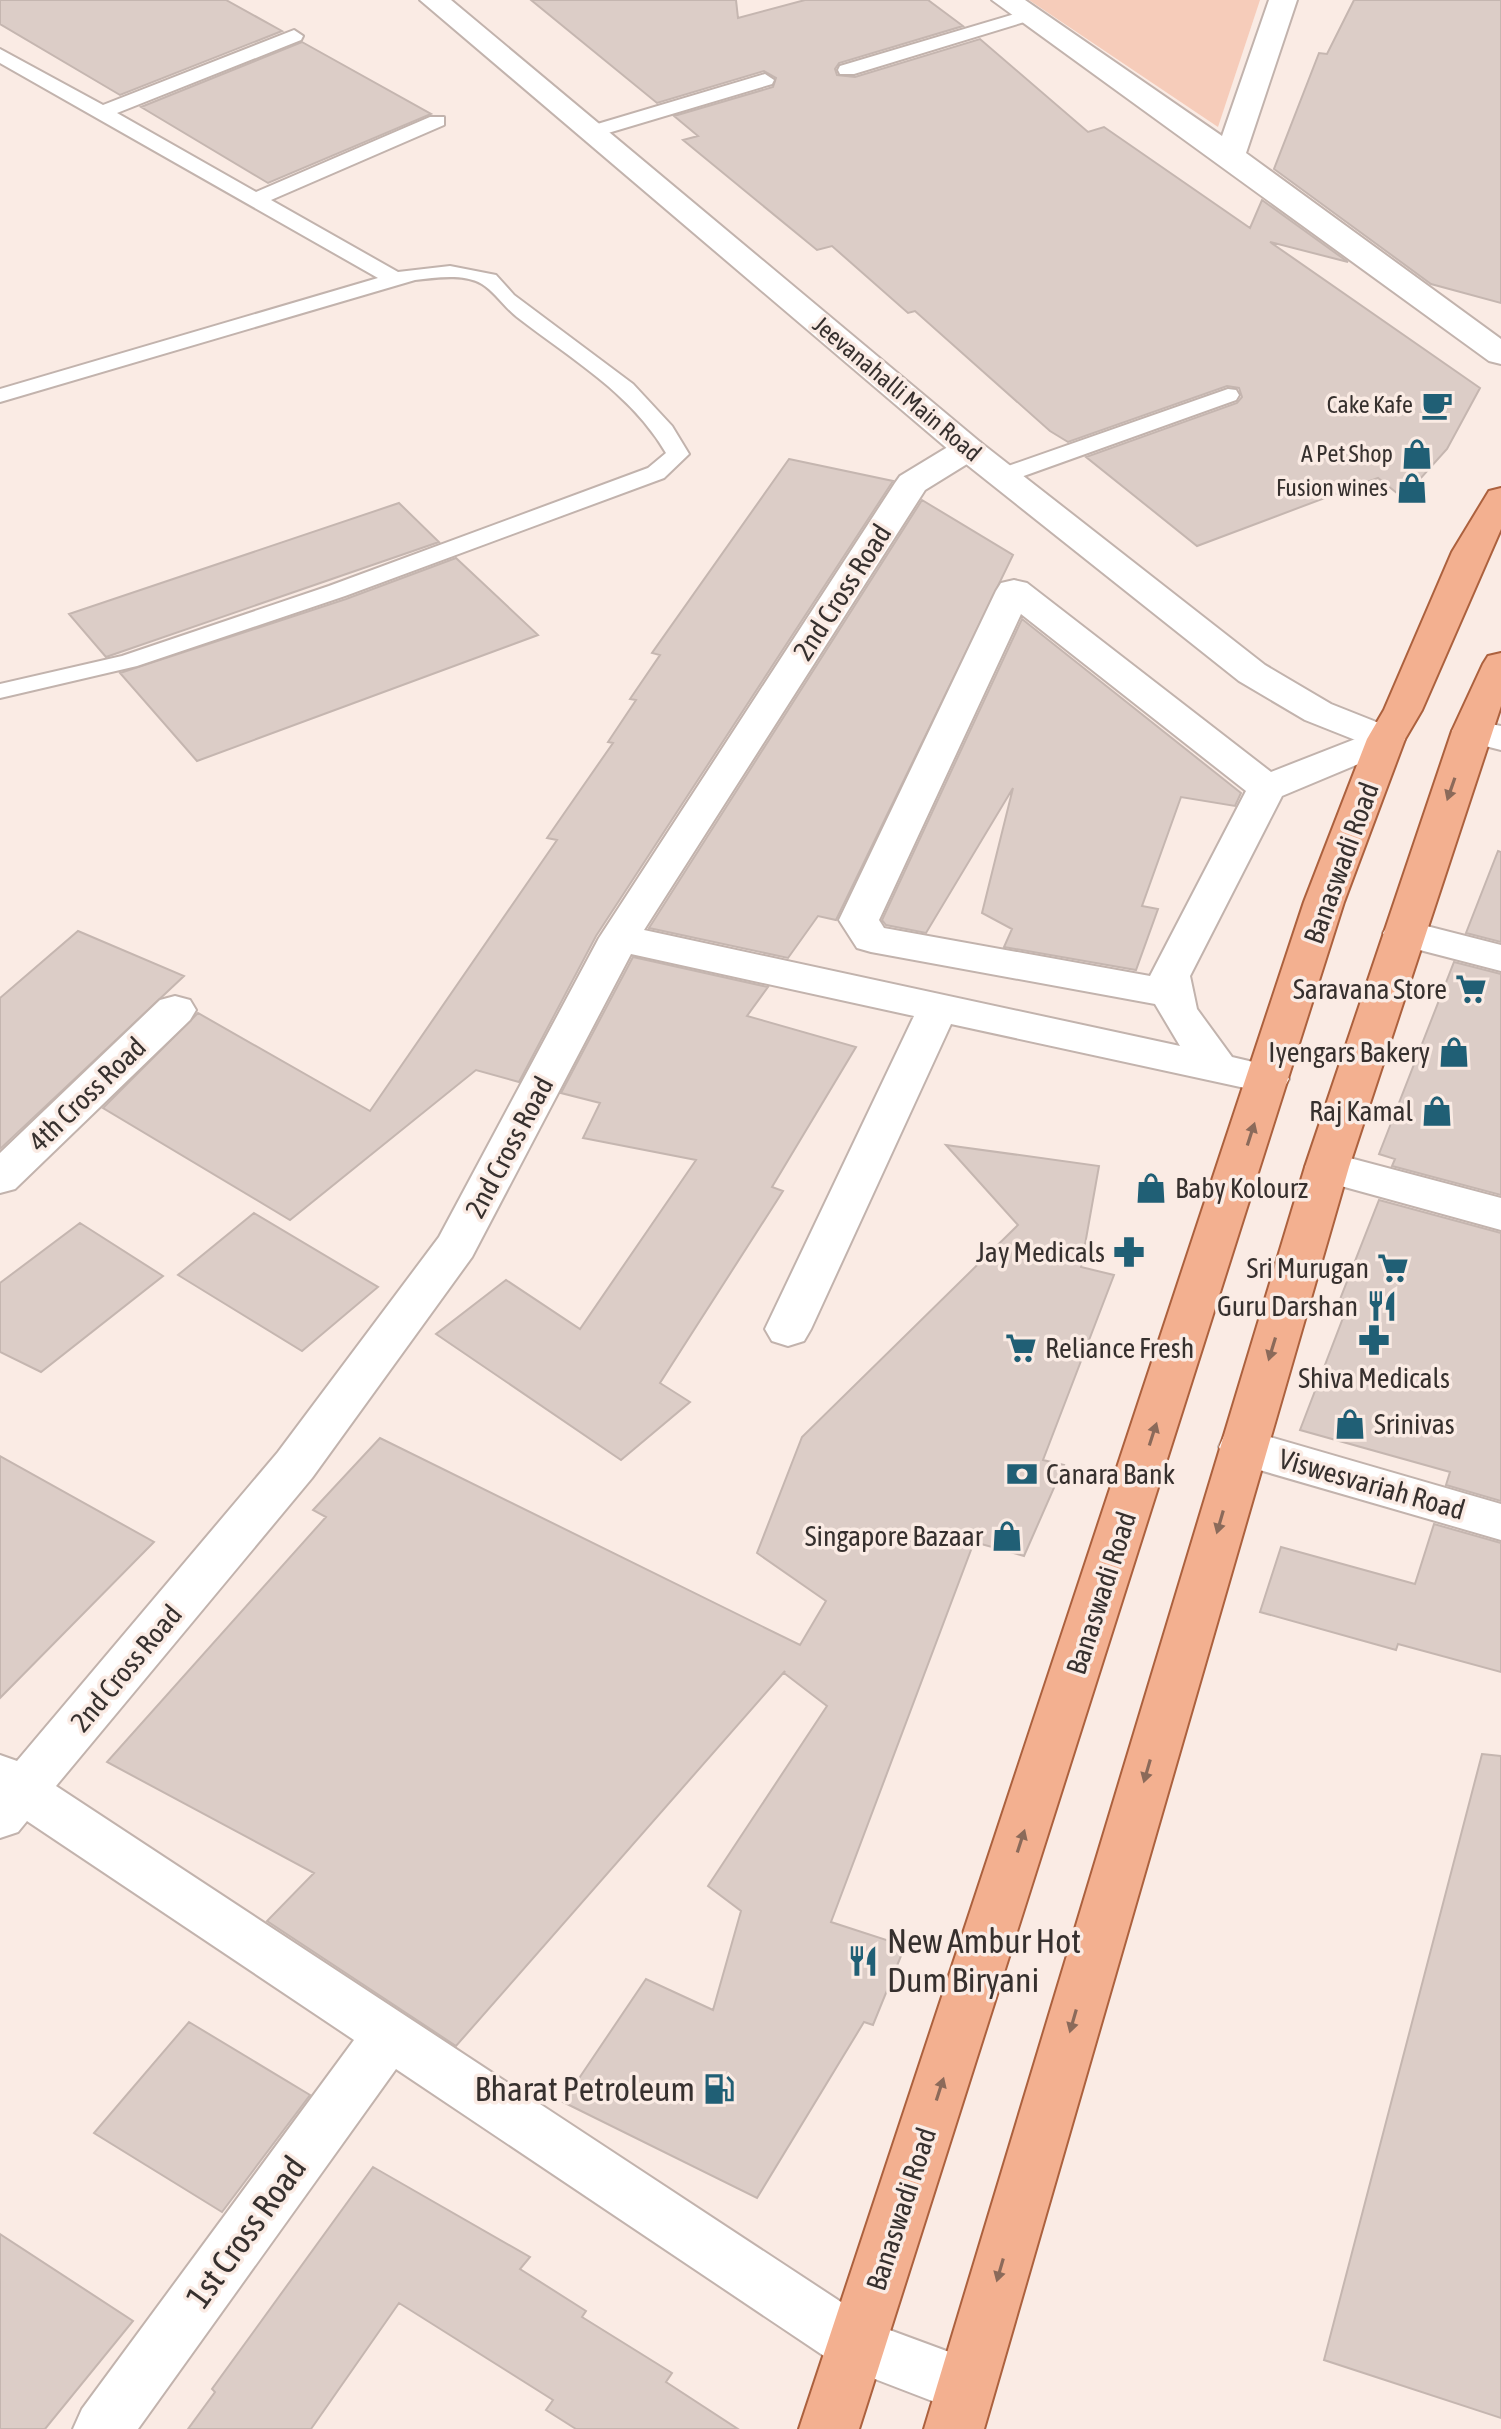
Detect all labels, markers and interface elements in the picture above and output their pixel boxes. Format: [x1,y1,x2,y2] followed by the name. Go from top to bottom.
[808,311,987,467] street label: Jeevanahalli Main Road
[1420,388,1454,422] cafe icon: Cake Kafe
[1327,391,1413,418] place label: Cake Kafe
[1400,437,1434,471] shop icon: A Pet Shop
[1301,440,1393,467] place label: A Pet Shop
[1395,471,1429,505] shop icon: Fusion wines
[1276,474,1388,501] place label: Fusion wines
[786,518,898,666] street label: 2nd Cross Road
[1445,777,1457,801] one-way arrow
[1297,778,1385,948] street label: Banaswadi Road
[1454,972,1488,1006] supermarket icon: Saravana Store
[1293,973,1447,1005] place label: Saravana Store
[22,1030,152,1158] street label: 4th Cross Road
[1437,1035,1471,1069] shop icon: Iyengars Bakery
[1268,1036,1430,1068] place label: Iyengars Bakery
[459,1071,559,1223] street label: 2nd Cross Road
[1420,1094,1454,1128] shop icon: Raj Kamal
[1309,1095,1414,1127] place label: Raj Kamal
[1245,1122,1257,1146] one-way arrow
[1134,1171,1168,1205] shop icon: Baby Kolourz
[1175,1172,1308,1204] place label: Baby Kolourz
[1112,1235,1146,1269] pharmacy icon: Jay Medicals
[976,1236,1105,1268] place label: Jay Medicals
[1376,1251,1410,1285] supermarket icon: Sri Murugan
[1247,1252,1369,1284] place label: Sri Murugan
[1365,1289,1399,1323] restaurant icon: Guru Darshan
[1217,1290,1358,1322] place label: Guru Darshan
[1357,1323,1391,1357] pharmacy icon: Shiva Medicals
[1004,1331,1038,1365] supermarket icon: Reliance Fresh
[1045,1332,1194,1364] place label: Reliance Fresh
[1265,1337,1278,1361] one-way arrow
[1298,1362,1450,1394] place label: Shiva Medicals
[1333,1407,1367,1441] shop icon: Srinivas
[1374,1408,1455,1440] place label: Srinivas
[1147,1422,1160,1446] one-way arrow
[1275,1442,1469,1526] street label: Viswesvariah Road
[1005,1457,1039,1491] bank icon: Canara Bank
[1046,1458,1175,1490] place label: Canara Bank
[1060,1508,1142,1678] street label: Banaswadi Road
[1213,1510,1226,1534] one-way arrow
[990,1519,1024,1553] shop icon: Singapore Bazaar
[805,1520,984,1552] place label: Singapore Bazaar
[64,1598,188,1738] street label: 2nd Cross Road
[1140,1760,1153,1784] one-way arrow
[1015,1829,1027,1853] one-way arrow
[887,1921,1081,1999] place label: New Ambur Hot Dum Biryani
[846,1944,880,1978] restaurant icon: New Ambur Hot Dum Biryani
[1066,2009,1079,2033] one-way arrow
[474,2069,695,2108] place label: Bharat Petroleum
[702,2072,736,2106] fuel station icon: Bharat Petroleum
[934,2076,947,2100] one-way arrow
[860,2124,942,2294] street label: Banaswadi Road
[178,2149,313,2315] street label: 1st Cross Road
[993,2259,1006,2283] one-way arrow

